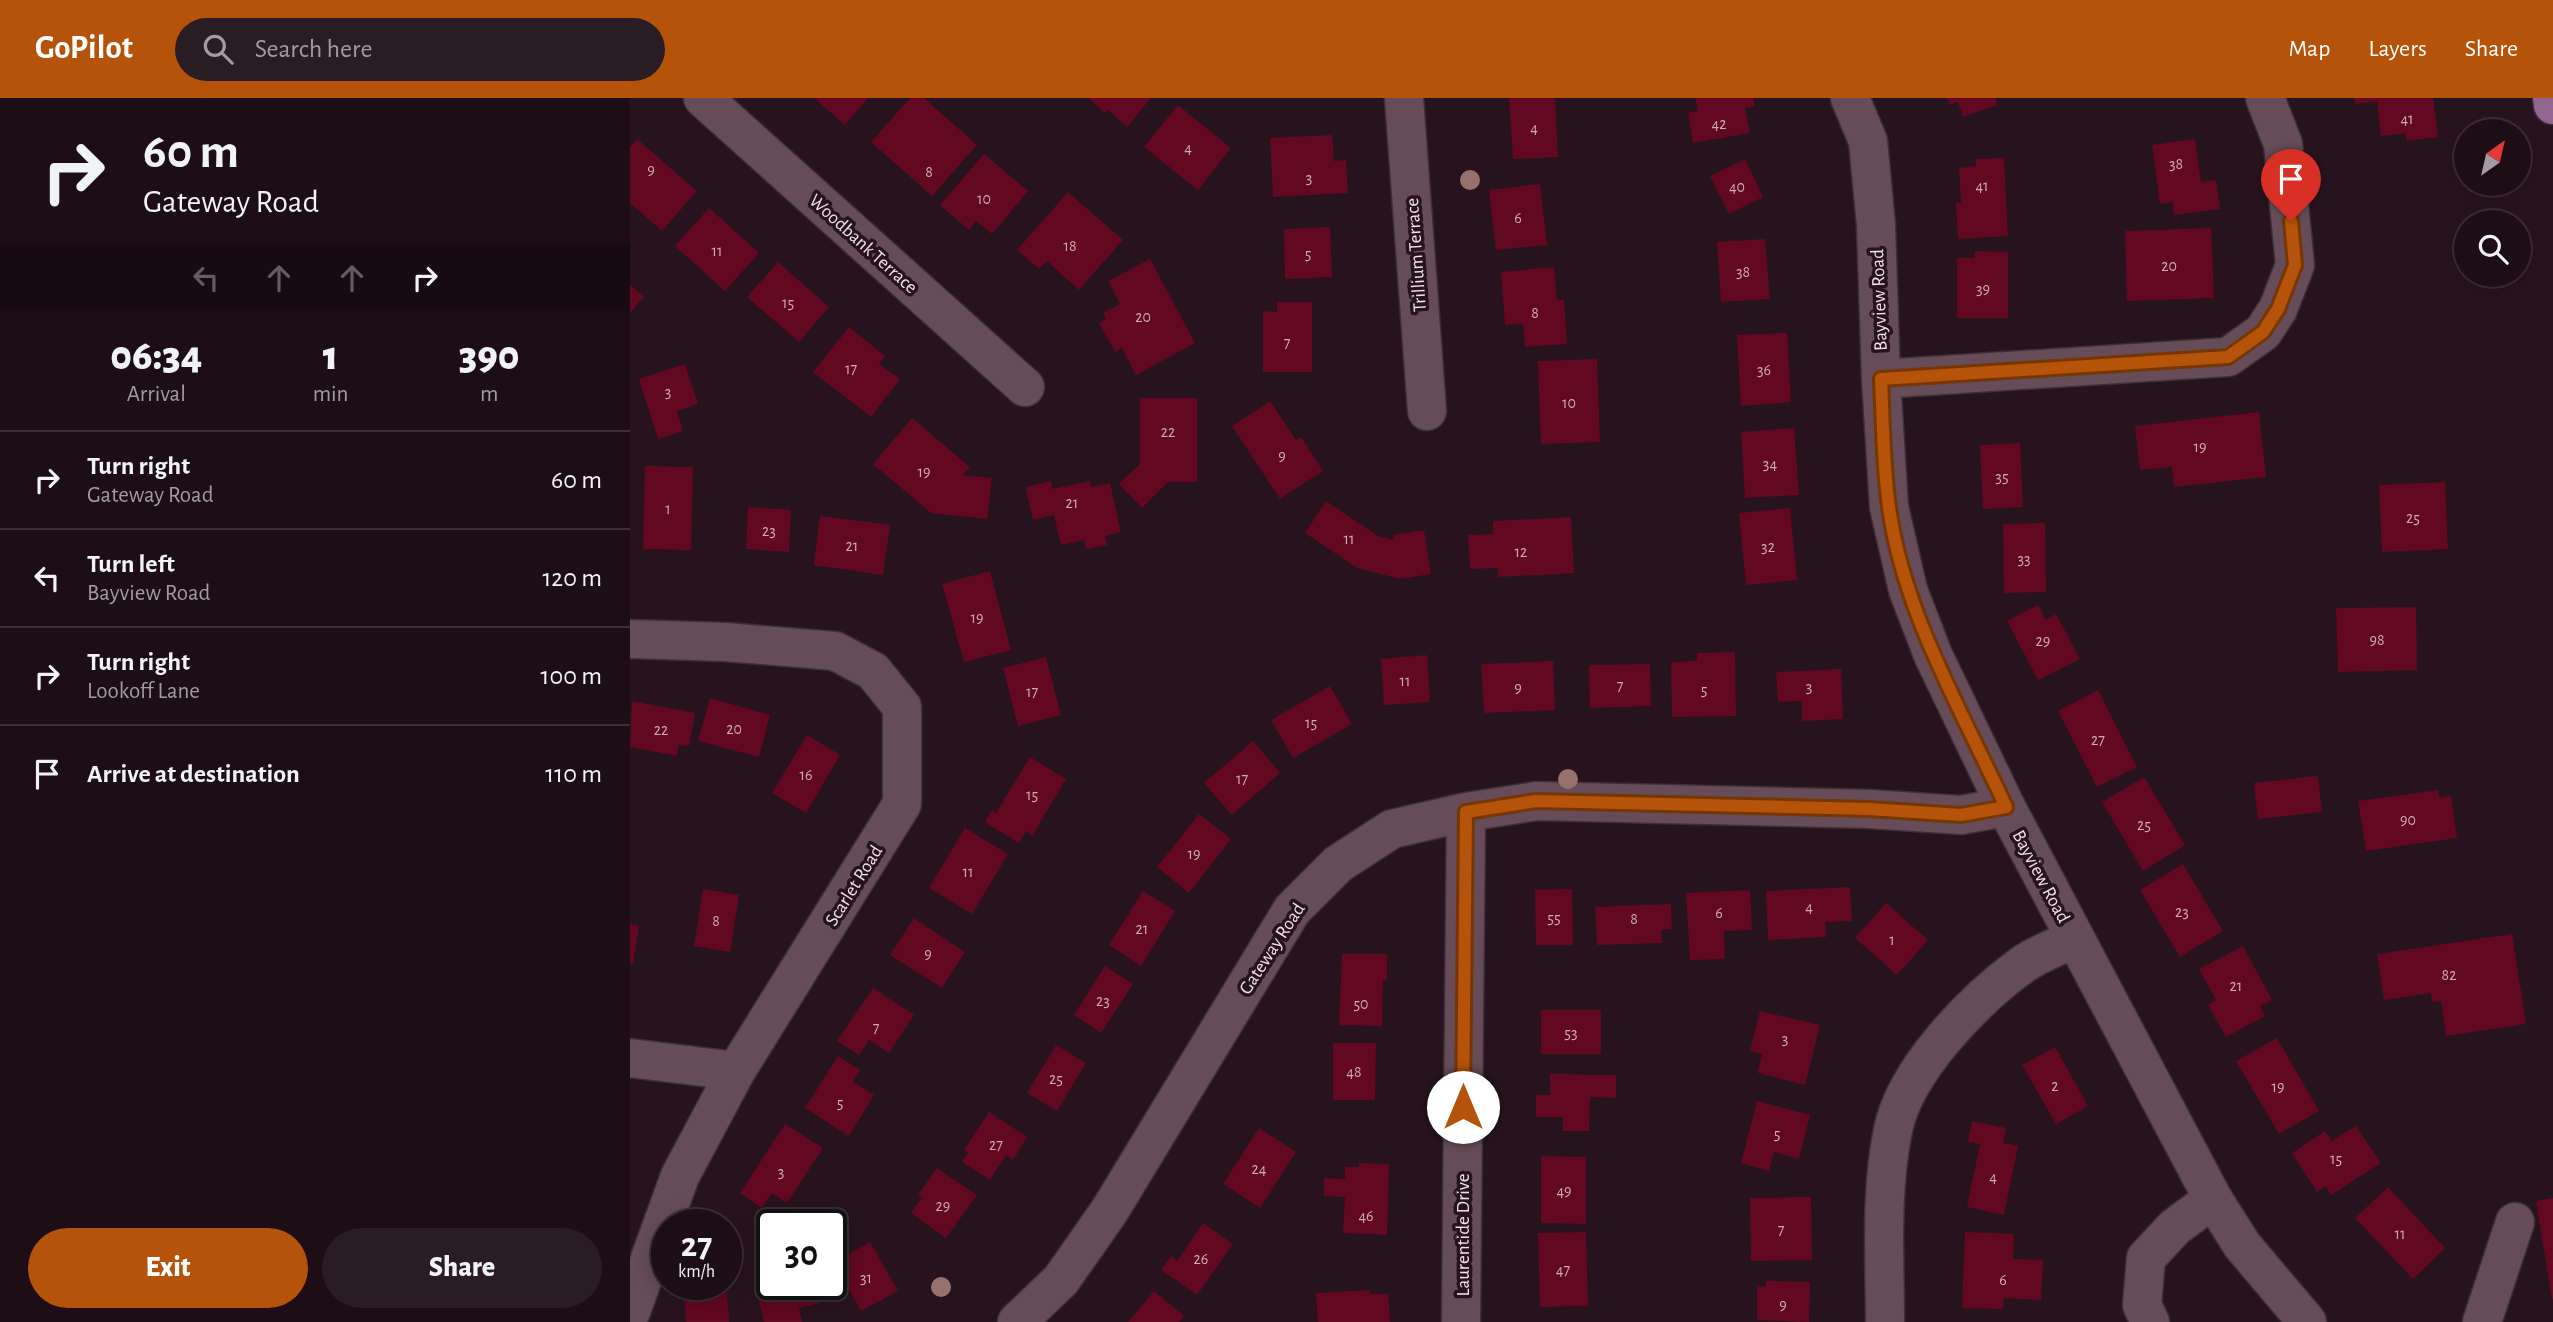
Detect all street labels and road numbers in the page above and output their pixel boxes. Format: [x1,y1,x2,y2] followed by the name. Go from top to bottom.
[805,191,921,297] street label: Woodbank Terrace
[1403,197,1430,313] street label: Trillium Terrace
[1868,249,1891,351] street label: Bayview Road
[2008,827,2073,926] street label: Bayview Road
[822,842,886,929] street label: Scarlet Road
[1236,900,1309,998] street label: Gateway Road
[1454,1174,1473,1296] street label: Laurentide Drive

